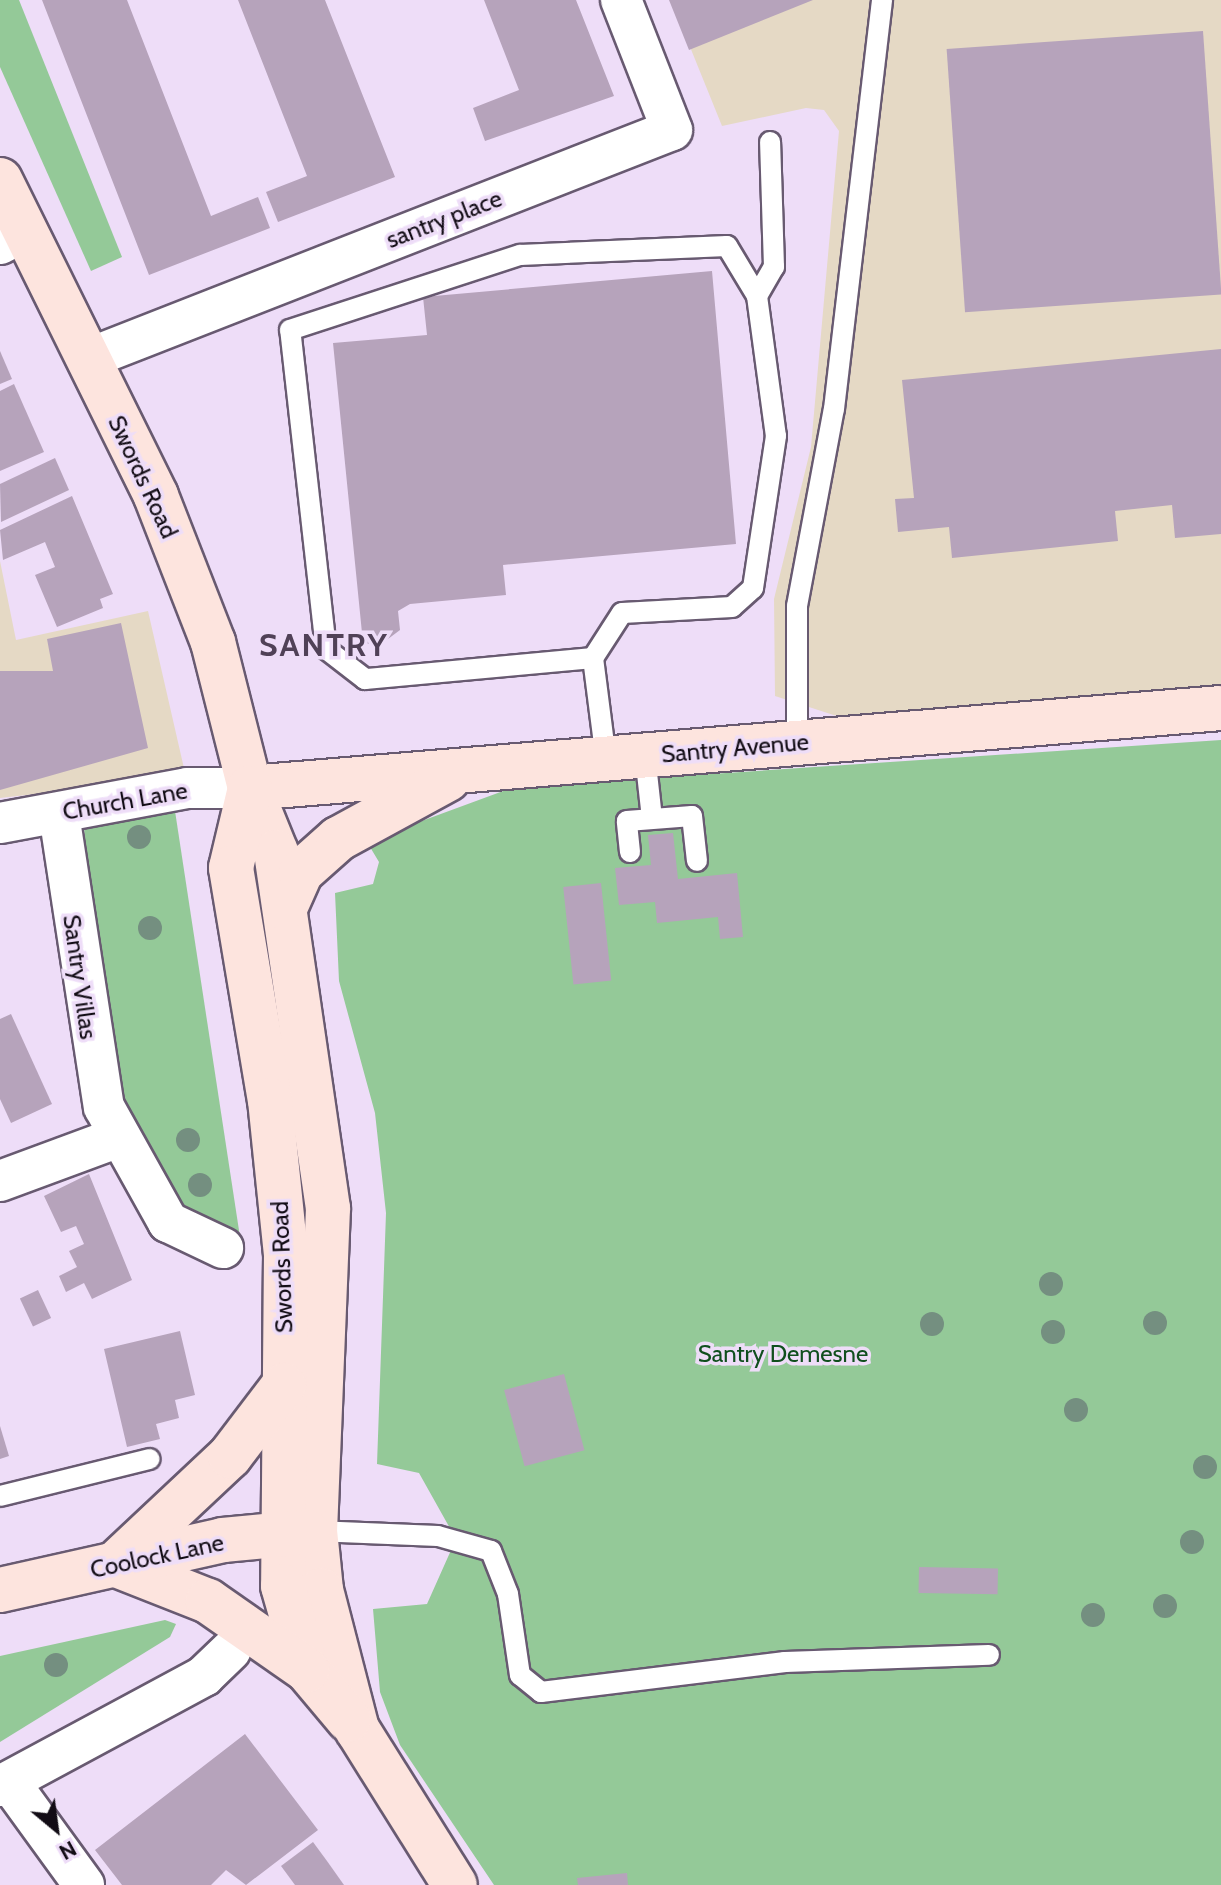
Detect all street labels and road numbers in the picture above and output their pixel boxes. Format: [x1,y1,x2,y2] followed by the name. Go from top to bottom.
[382,184,506,254] street label: santry place
[102,411,184,543] street label: Swords Road
[660,727,810,769] street label: Santry Avenue
[60,776,190,826] street label: Church Lane
[57,913,103,1041] street label: Santry Villas
[265,1200,299,1334] street label: Swords Road
[88,1528,226,1584] street label: Coolock Lane

